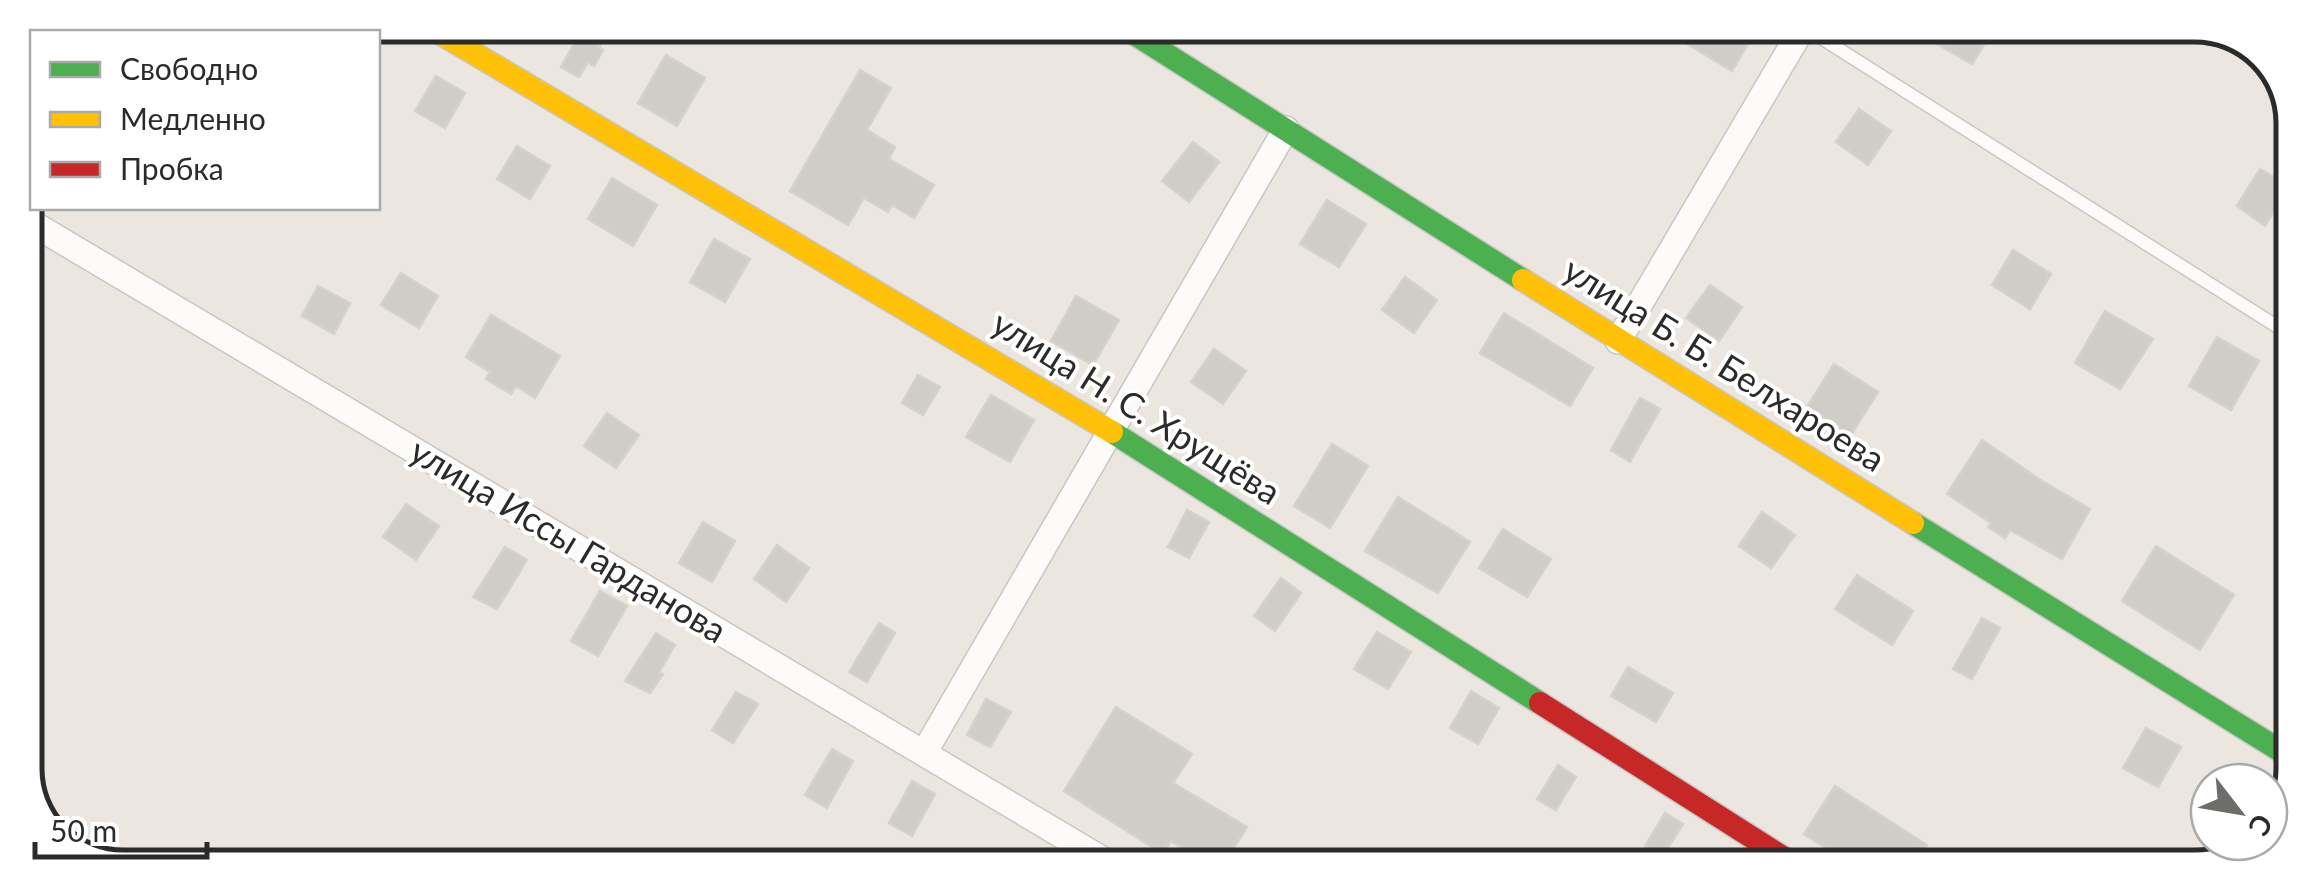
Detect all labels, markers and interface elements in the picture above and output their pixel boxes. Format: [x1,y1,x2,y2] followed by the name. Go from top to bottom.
[30,30,380,210] legend
[120,50,258,86] text: Свободно
[120,100,266,136] text: Медленно
[120,150,224,186] text: Пробка
[1557,247,1893,479] street label: улица Б. Б. Белхароева
[985,301,1289,512] street label: улица Н. С. Хрущёва
[403,428,735,650] street label: улица Иссы Гарданова
[2189,762,2289,862] north arrow
[35,797,208,859] scale bar
[2242,809,2281,842] text: С
[50,812,117,848] text: 50 m

